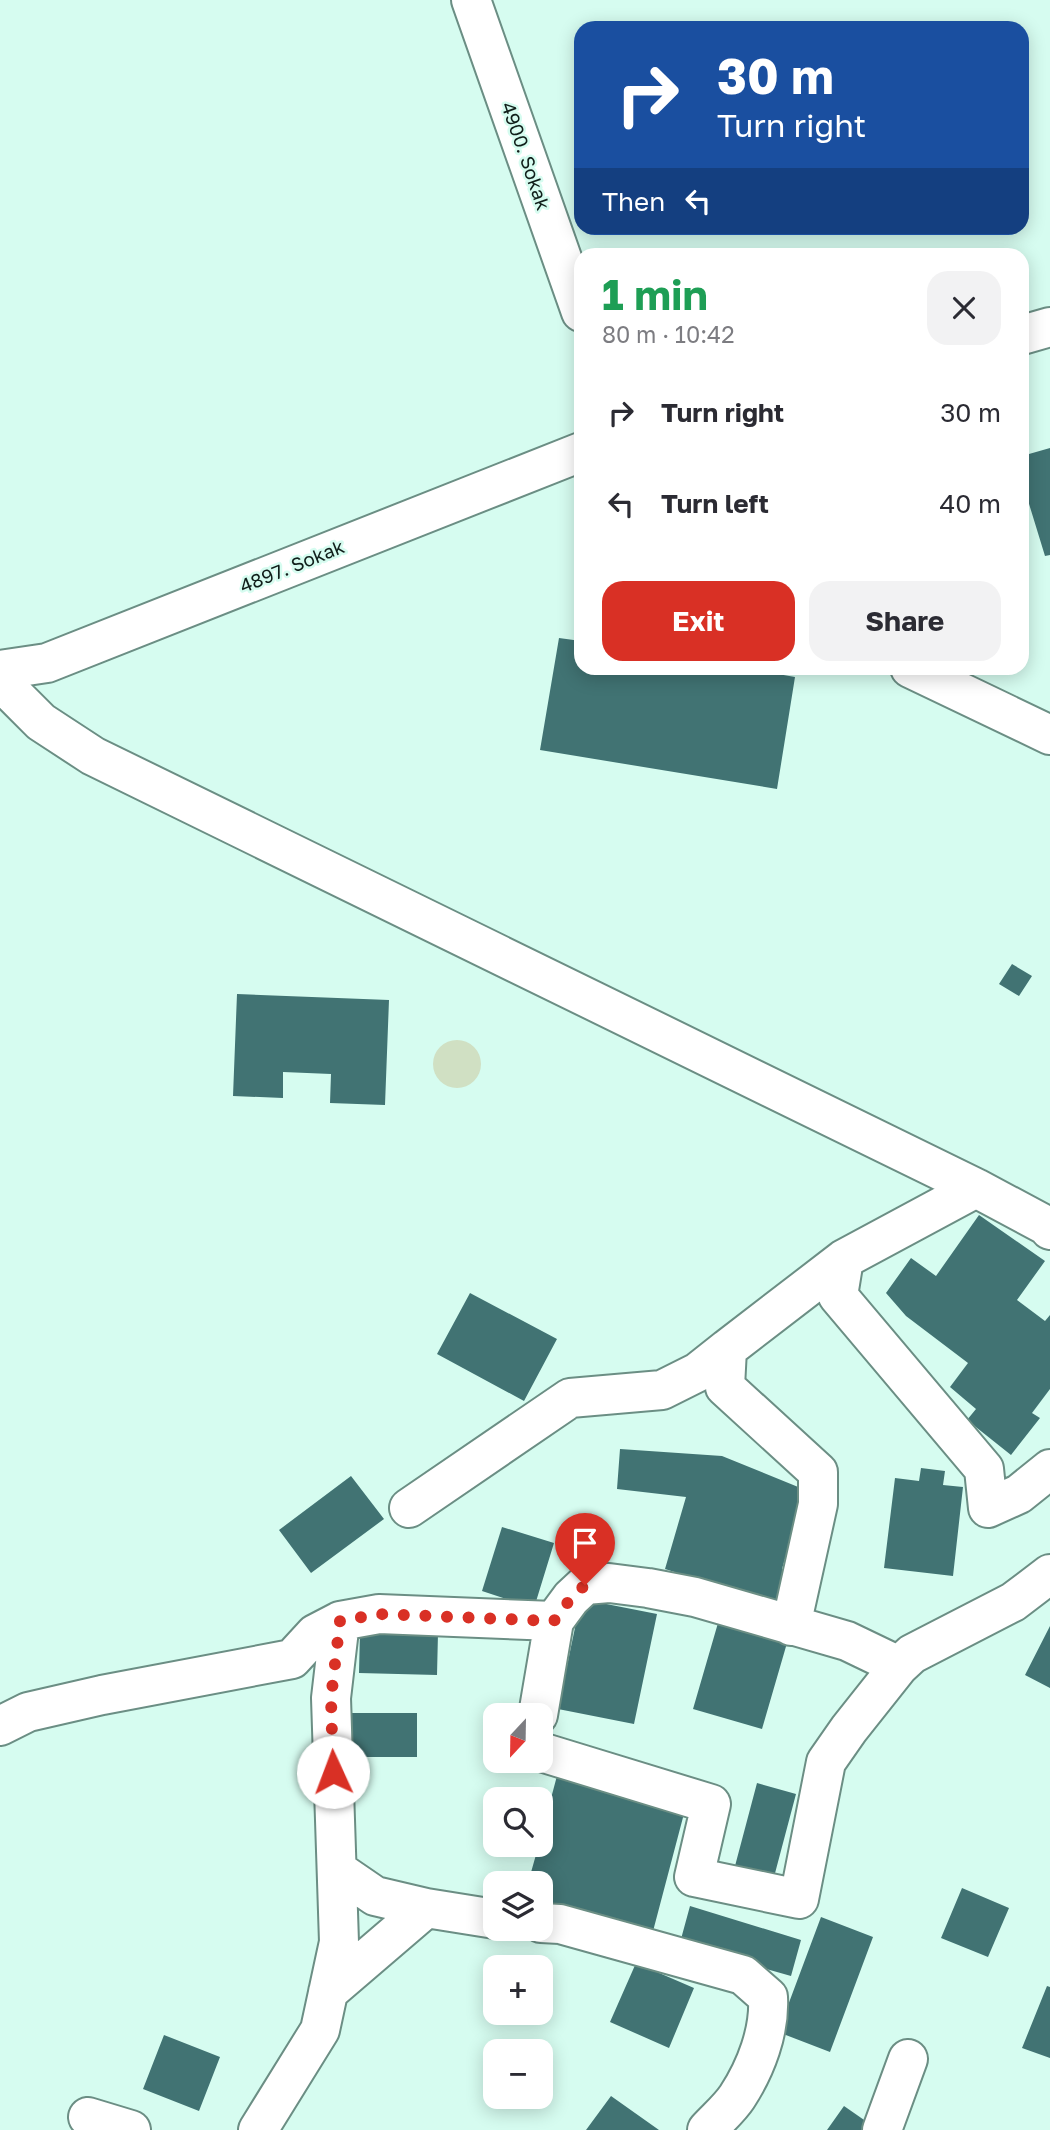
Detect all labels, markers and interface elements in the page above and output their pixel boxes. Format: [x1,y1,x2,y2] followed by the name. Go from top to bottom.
[717,46,834,105] text: 30 m
[602,49,693,140] icon: right
[497,99,556,213] street label: 4900. Sokak
[717,106,866,144] text: Turn right
[679,182,717,220] icon: left
[602,186,665,217] text: Then
[602,269,708,319] text: 1 min
[927,271,1001,345] button: close
[602,320,734,348] text: 80 m · 10:42
[602,394,640,432] icon: right
[661,397,784,428] text: Turn right
[940,397,1001,428] text: 30 m
[602,485,640,523] icon: left
[661,488,769,519] text: Turn left
[940,488,1001,519] text: 40 m
[236,534,348,597] street label: 4897. Sokak
[602,581,795,661] button: Exit
[809,581,1001,661] button: Share
[555,1513,615,1585] pin
[566,1524,604,1562] icon: arrive
[483,1703,553,1773] north arrow
[483,1703,553,2109] map controls
[296,1735,370,1809] position arrow
[483,1787,553,1857] button: search
[483,1871,553,1941] button: layers
[483,1955,553,2025] button: +
[483,2039,553,2109] button: −

